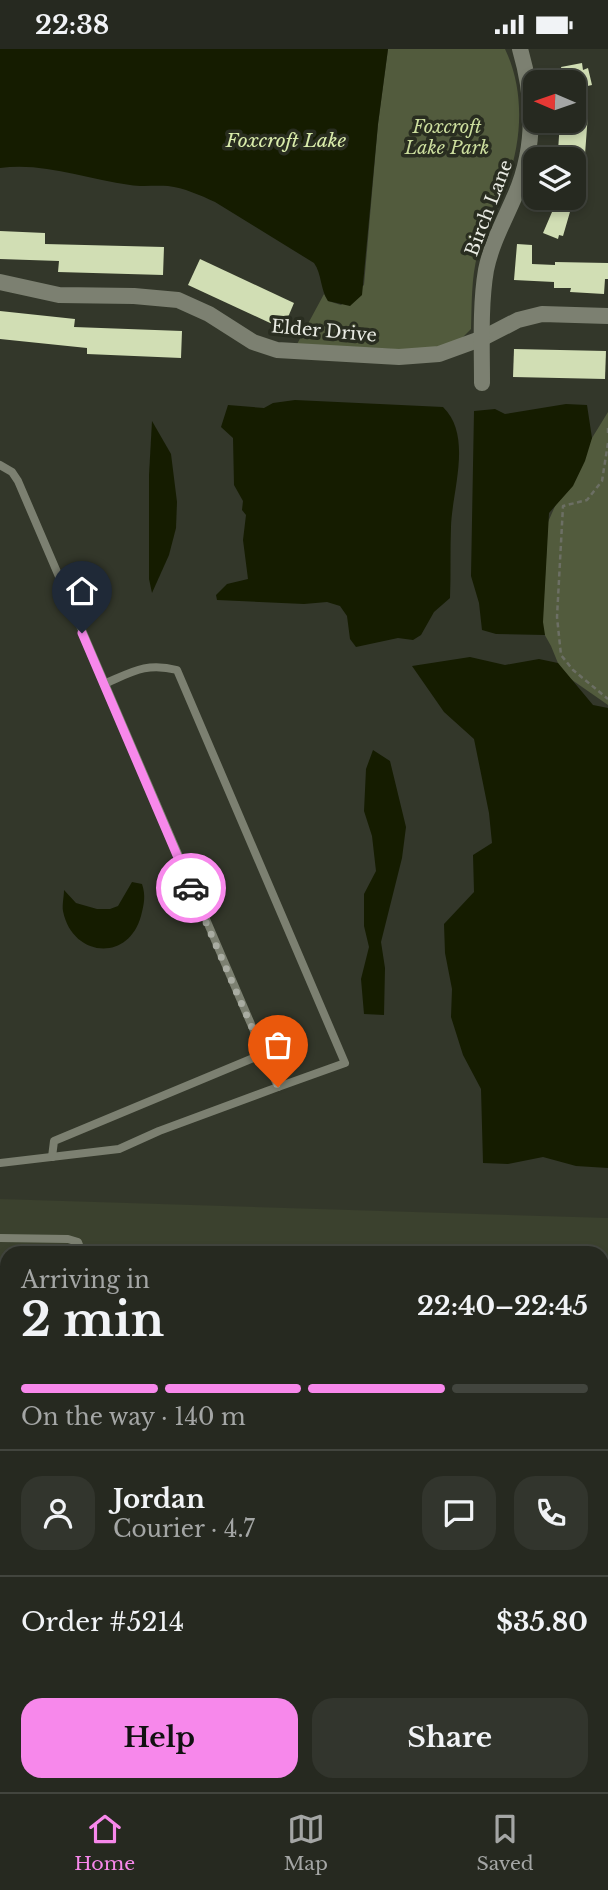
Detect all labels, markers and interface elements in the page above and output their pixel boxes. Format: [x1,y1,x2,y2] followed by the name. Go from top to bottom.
[35,9,109,41] text: 22:38
[523,70,586,133] north arrow
[523,70,586,210] map controls
[404,116,489,159] park label: Foxcroft Lake Park
[225,129,347,152] water label: Foxcroft Lake
[523,147,586,210] button: layers
[461,157,517,259] street label: Birch Lane
[270,315,378,347] street label: Elder Drive
[52,561,112,633] pin
[63,572,101,610] icon: home
[156,853,226,923] courier
[172,869,210,907] icon: car
[248,1015,308,1087] pin
[259,1026,297,1064] icon: bag
[21,1266,150,1294] text: Arriving in
[417,1290,588,1322] text: 22:40–22:45
[21,1291,164,1348] text: 2 min
[21,1403,246,1431] text: On the way · 140 m
[21,1476,95,1550] button: person
[422,1476,496,1550] button: chat
[514,1476,588,1550] button: phone
[113,1483,205,1515] text: Jordan
[113,1515,255,1543] text: Courier · 4.7
[21,1606,184,1638] text: Order #5214
[496,1606,588,1638] text: $35.80
[21,1698,298,1778] button: Help
[312,1698,588,1778] button: Share
[74,1810,135,1875] tab: Home
[284,1810,328,1875] tab: Map
[476,1810,534,1875] tab: Saved

